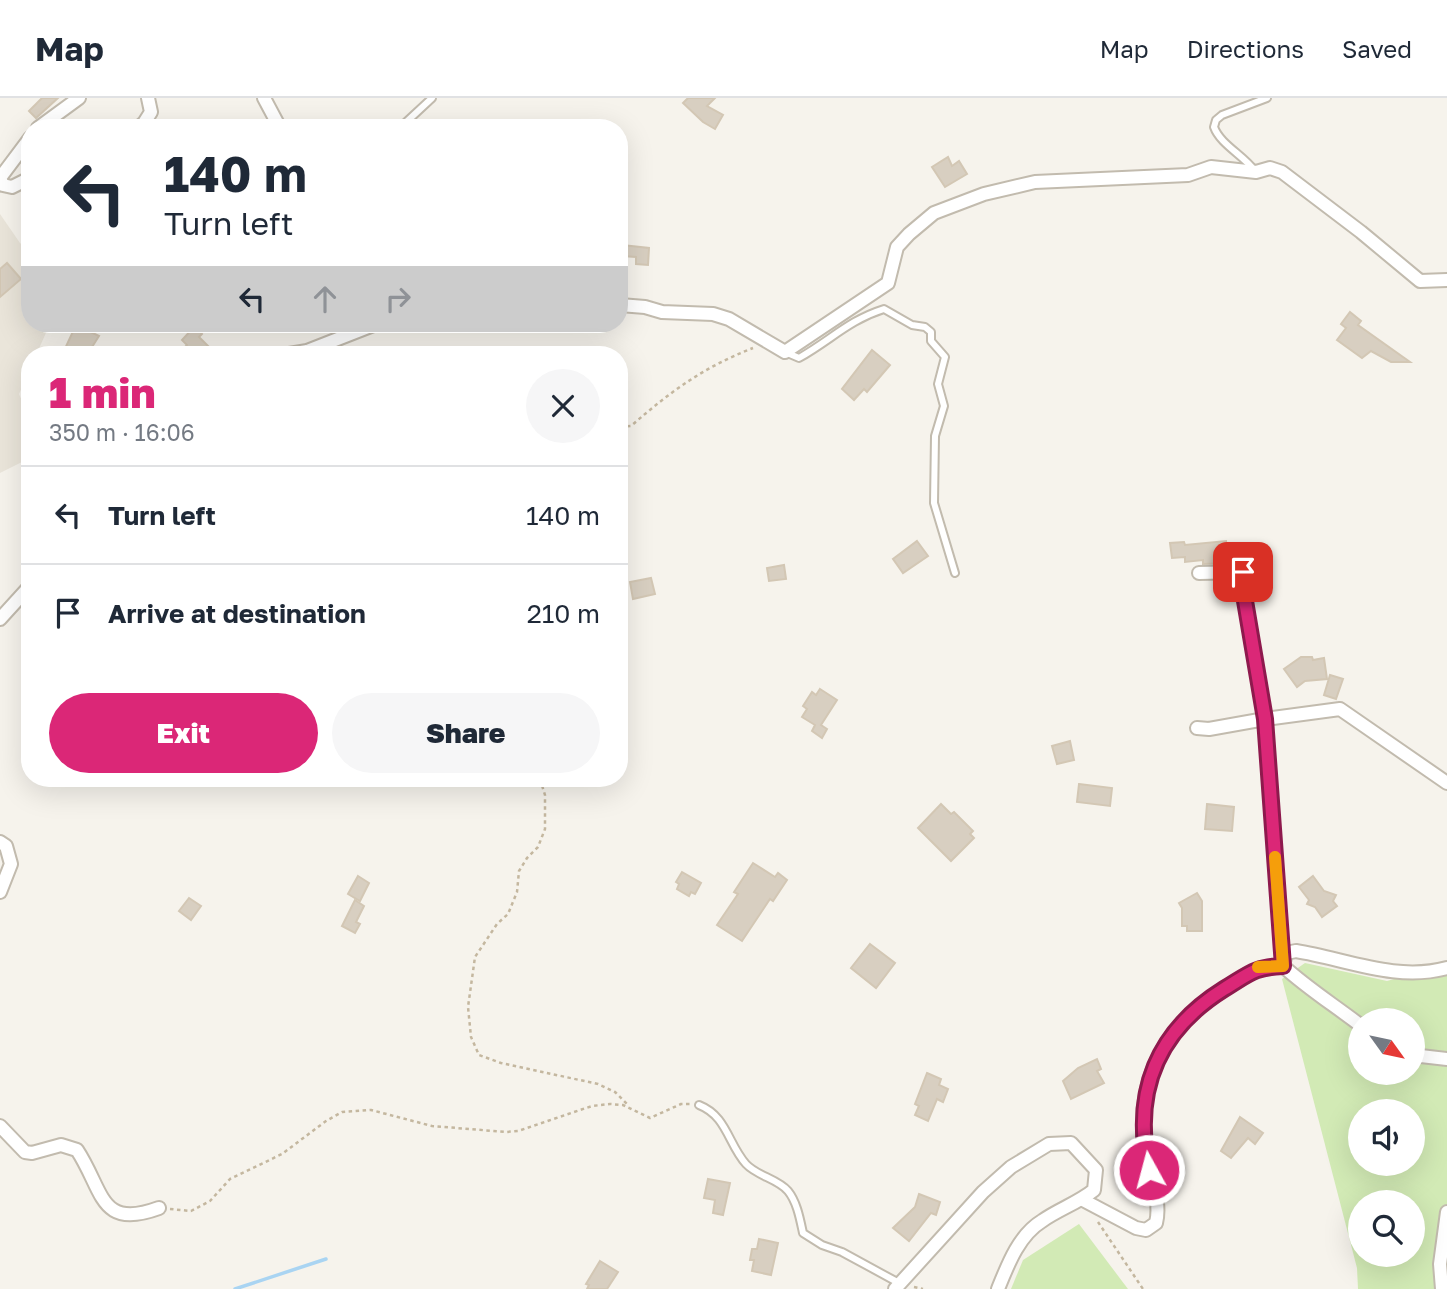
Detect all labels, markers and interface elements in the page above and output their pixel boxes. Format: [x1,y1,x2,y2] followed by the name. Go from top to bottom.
[35,29,104,68] text: Map
[1100,34,1149,63] text: Map
[1187,34,1304,63] text: Directions
[1342,34,1412,63] text: Saved
[164,144,307,203] text: 140 m
[49,147,140,238] icon: left
[164,204,293,242] text: Turn left
[233,280,271,318] icon: left
[306,280,344,318] icon: ahead
[379,280,417,318] icon: right
[49,367,156,417] text: 1 min
[526,369,600,443] button: close
[49,418,195,446] text: 350 m · 16:06
[49,496,87,534] icon: left
[108,500,216,531] text: Turn left
[526,500,600,531] text: 140 m
[1213,542,1273,602] pin
[1224,553,1262,591] icon: arrive
[49,594,87,632] icon: arrive
[108,598,366,629] text: Arrive at destination
[527,598,600,629] text: 210 m
[49,693,318,773] button: Exit
[332,693,600,773] button: Share
[1348,1008,1424,1085] north arrow
[1348,1008,1425,1267] map controls
[1348,1099,1425,1176] button: sound
[1112,1133,1186,1207] position arrow
[1348,1190,1425,1267] button: search

